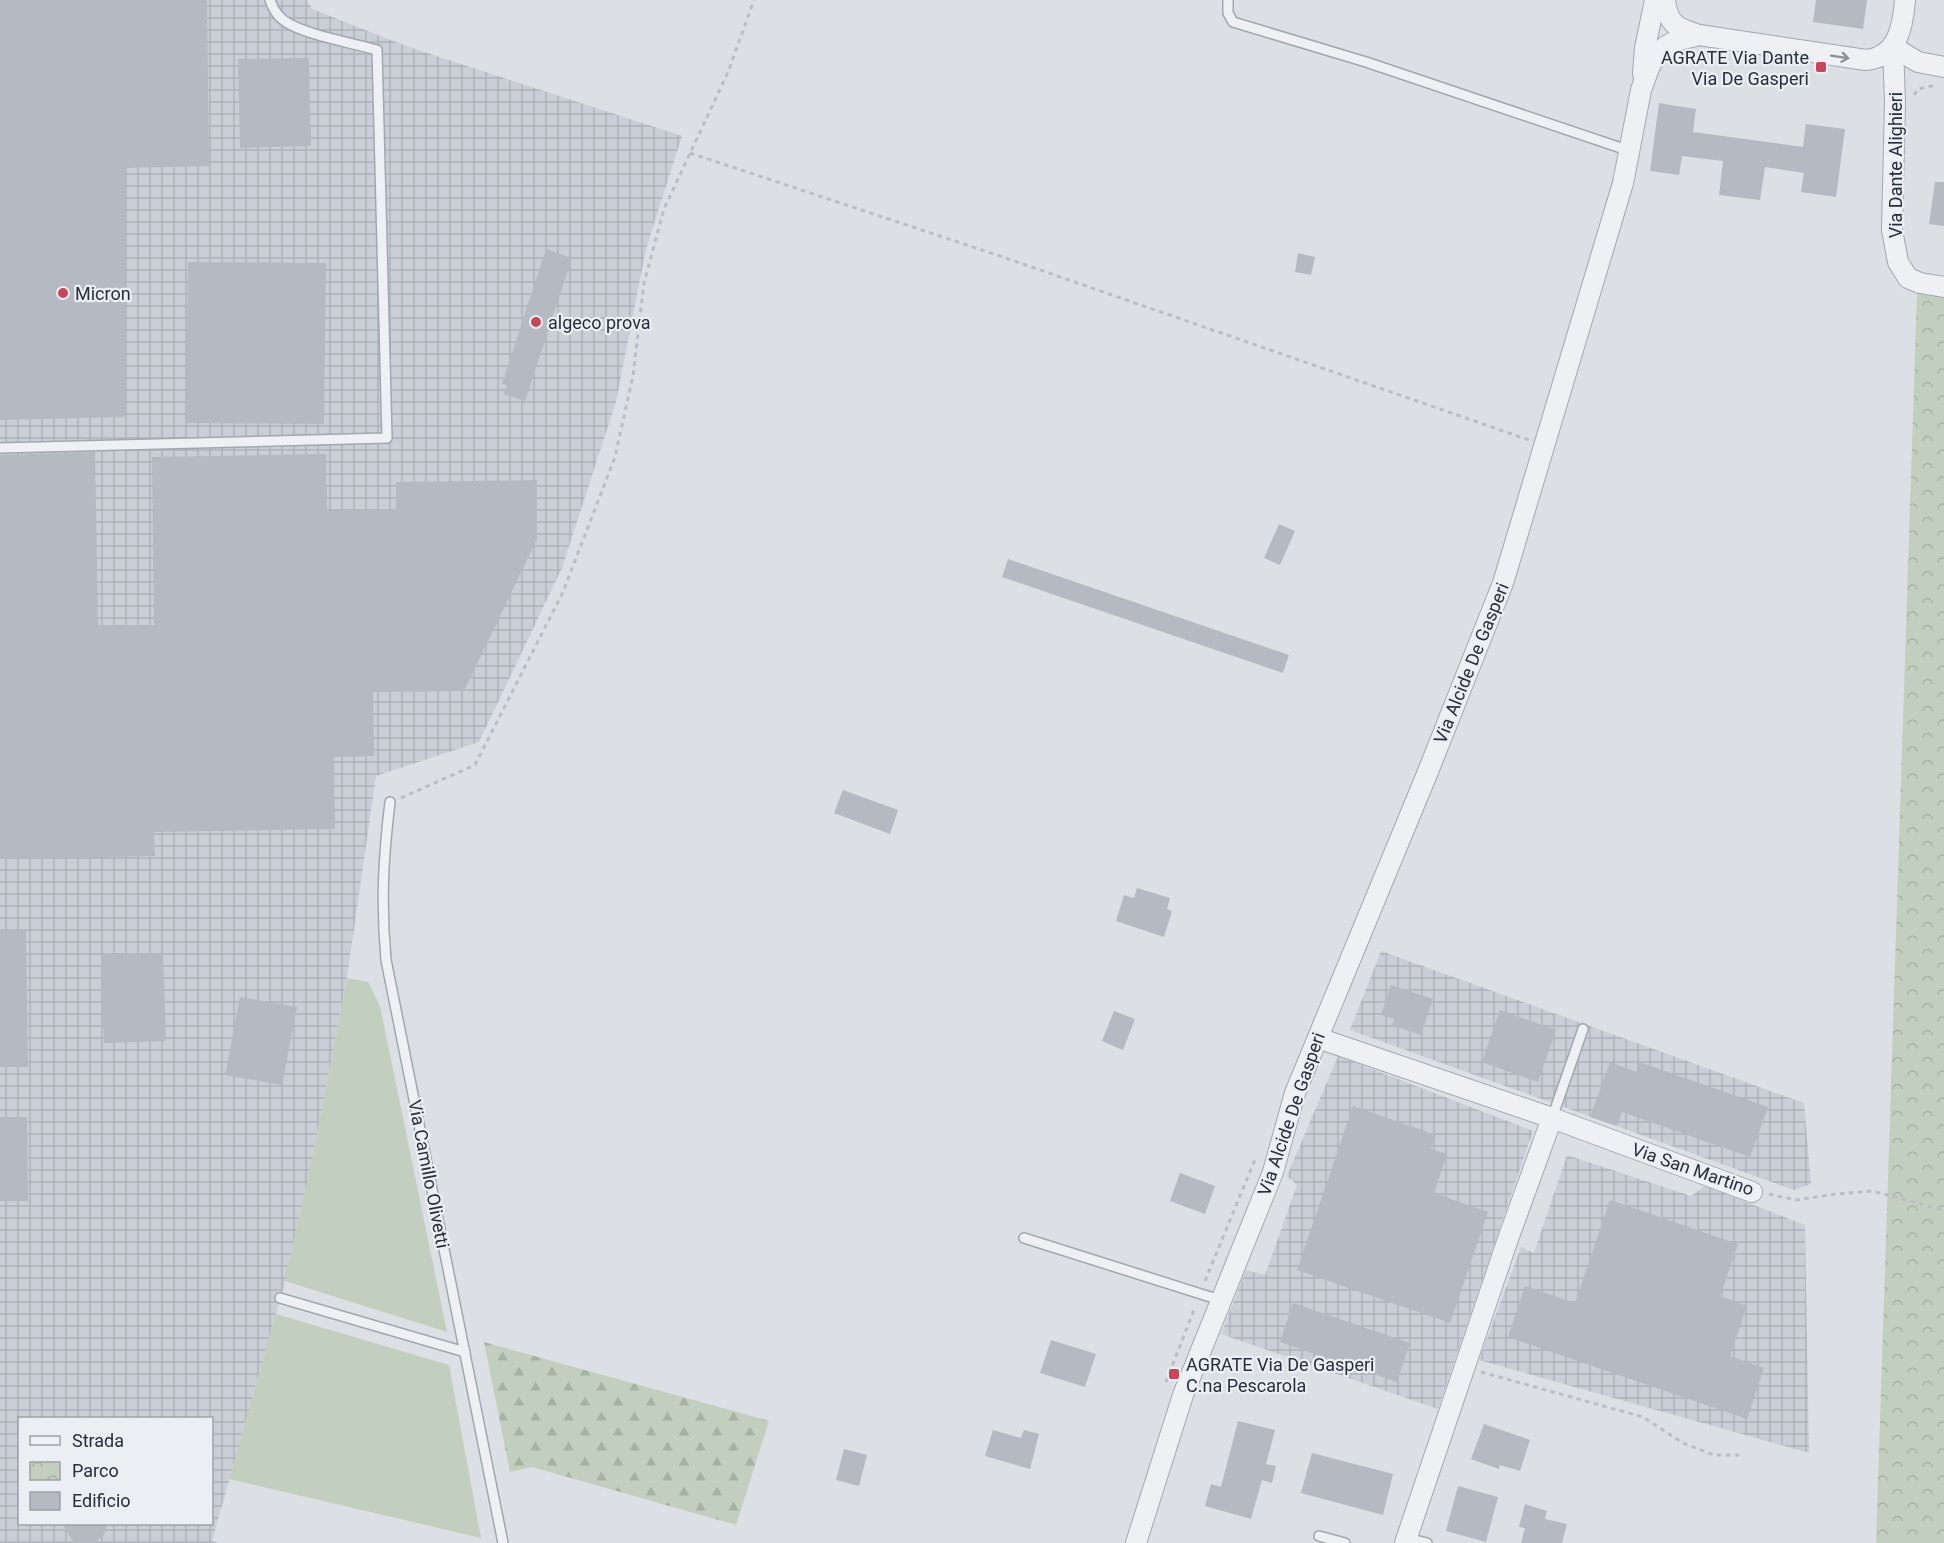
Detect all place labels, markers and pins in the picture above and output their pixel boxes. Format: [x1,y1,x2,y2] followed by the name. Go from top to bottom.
[1661,47,1809,89] place label: AGRATE Via Dante Via De Gasperi
[1814,60,1828,74] marker: AGRATE Via Dante Via De Gasperi
[75,283,131,304] place label: Micron
[56,286,70,300] marker: Micron
[548,312,651,333] place label: algeco prova
[529,315,543,329] marker: algeco prova
[1186,1354,1374,1396] place label: AGRATE Via De Gasperi C.na Pescarola
[1167,1367,1181,1381] marker: AGRATE Via De Gasperi C.na Pescarola

